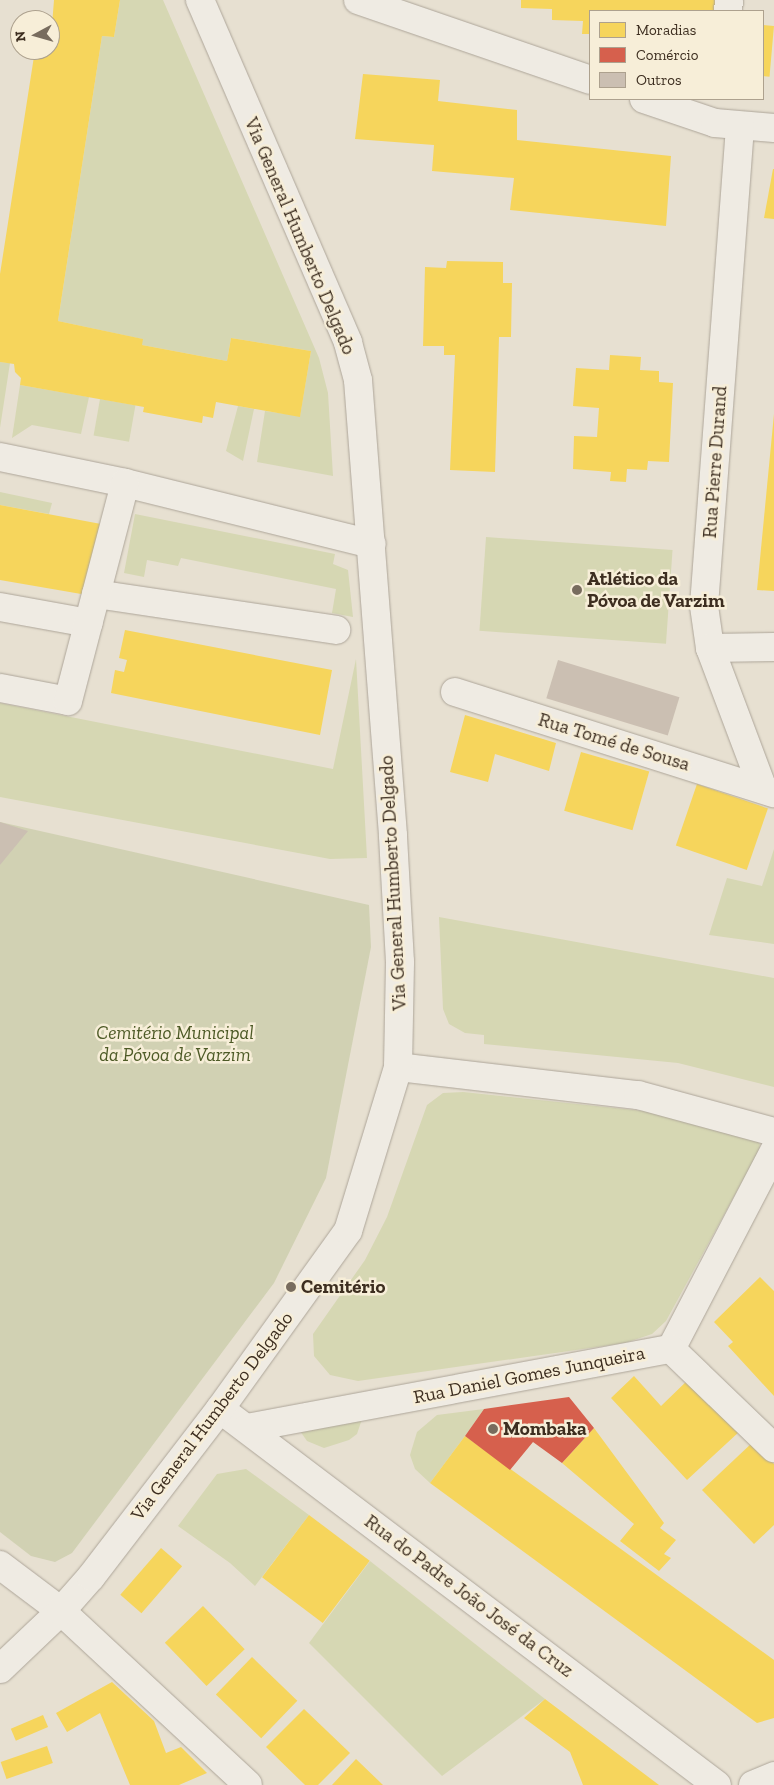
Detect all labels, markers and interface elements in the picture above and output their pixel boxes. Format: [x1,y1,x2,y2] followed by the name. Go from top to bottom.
[10,10,60,60] north arrow
[589,10,764,100] legend
[636,21,696,39] text: Moradias
[12,30,30,43] text: N
[636,46,699,64] text: Comércio
[636,71,681,89] text: Outros
[240,114,360,358] street label: Via General Humberto Delgado
[698,385,732,539] street label: Rua Pierre Durand
[587,568,725,612] place label: Atlético da Póvoa de Varzim
[571,584,583,596] marker: Atlético da Póvoa de Varzim
[535,708,693,776] street label: Rua Tomé de Sousa
[375,755,411,1011] street label: Via General Humberto Delgado
[96,1022,254,1066] park label: Cemitério Municipal da Póvoa de Varzim
[301,1276,385,1298] place label: Cemitério
[285,1281,297,1293] marker: Cemitério
[126,1307,298,1525] street label: Via General Humberto Delgado
[411,1341,647,1409] street label: Rua Daniel Gomes Junqueira
[503,1418,587,1440] place label: Mombaka
[487,1423,499,1435] marker: Mombaka
[360,1510,578,1682] street label: Rua do Padre João José da Cruz

